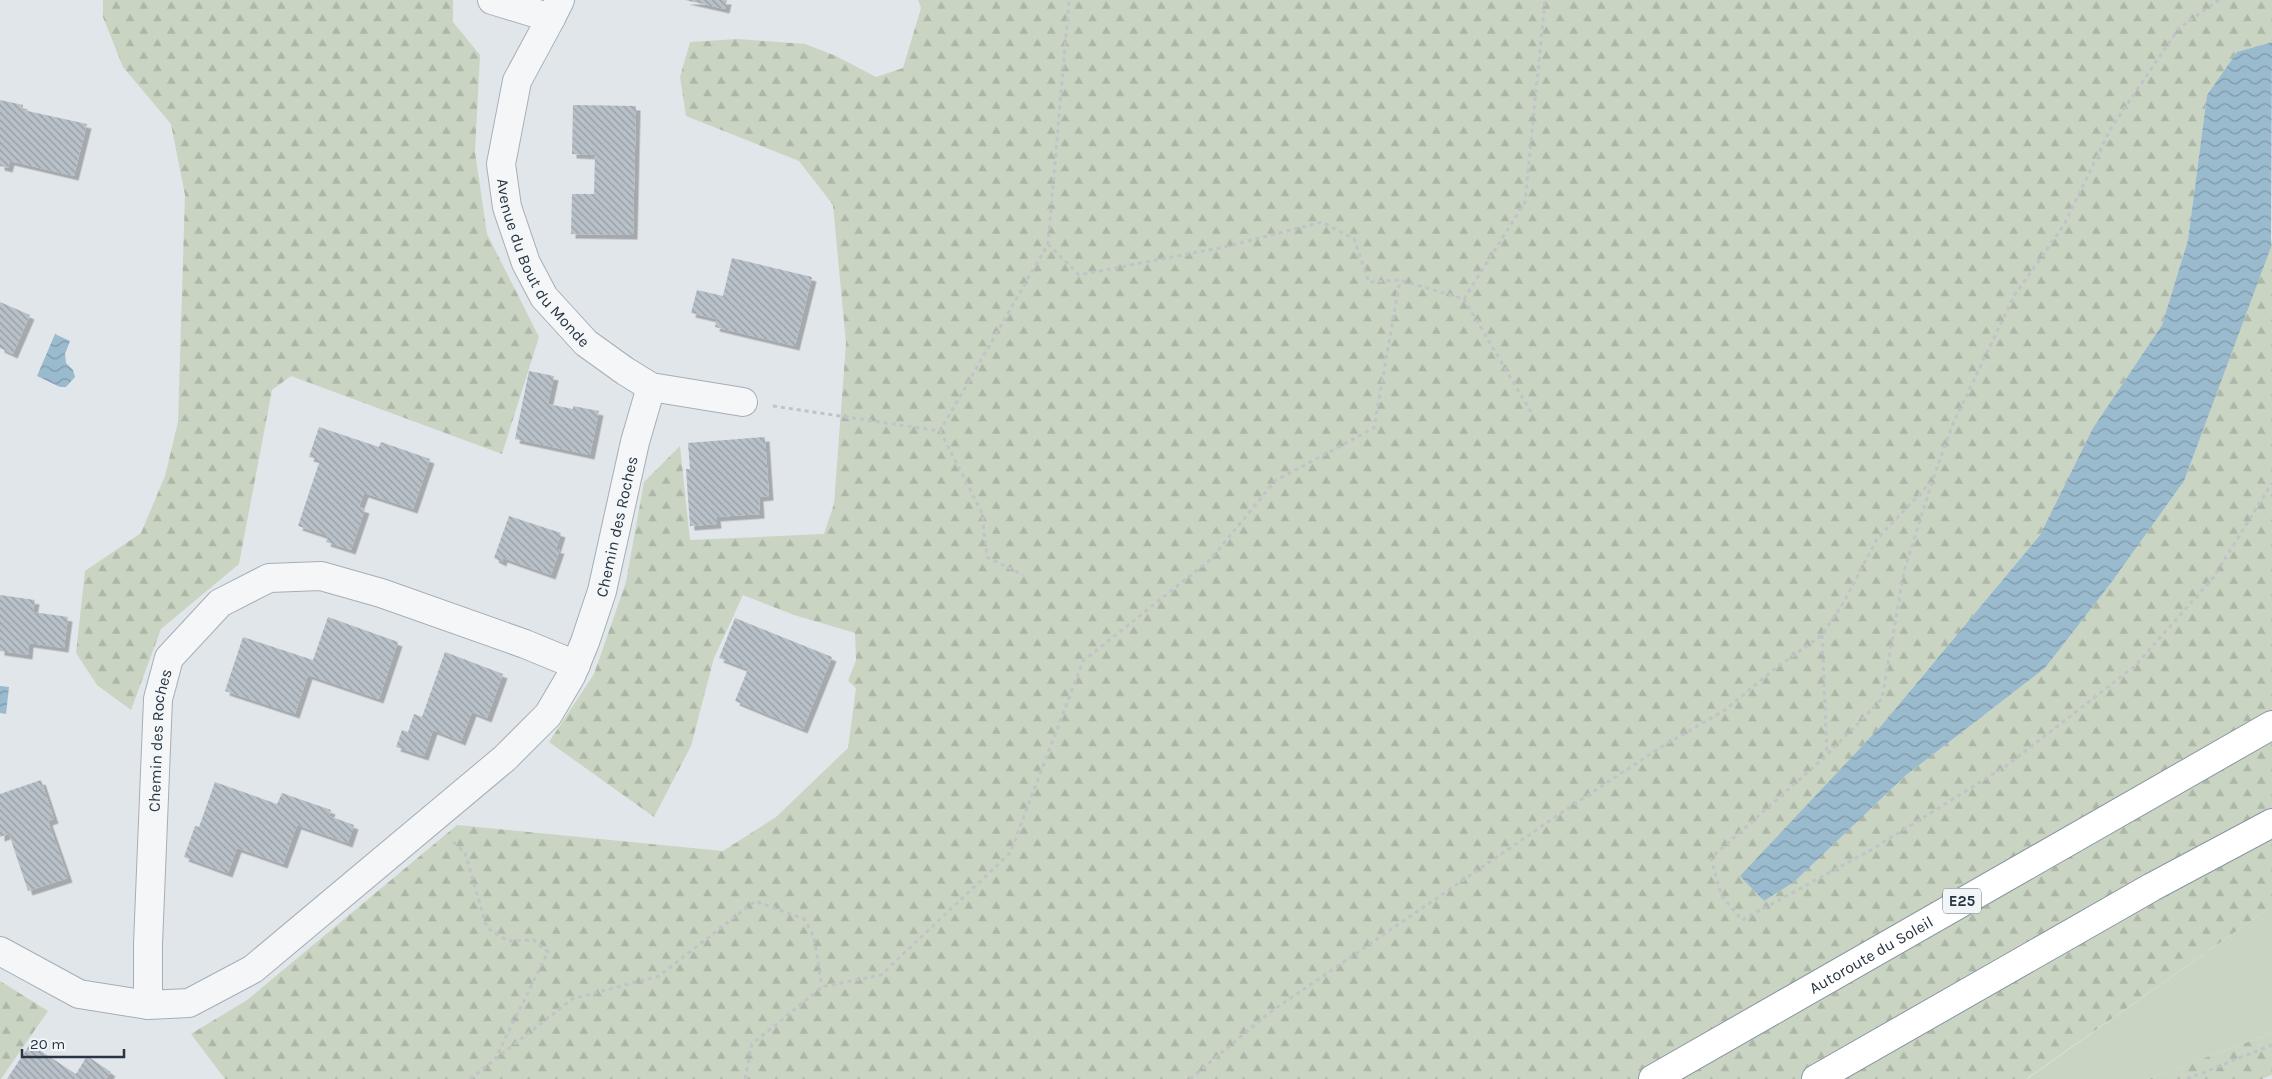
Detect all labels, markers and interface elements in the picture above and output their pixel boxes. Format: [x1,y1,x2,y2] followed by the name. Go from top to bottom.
[493,177,594,351] street label: Avenue du Bout du Monde
[592,454,642,600] street label: Chemin des Roches
[144,667,176,812] street label: Chemin des Roches
[1943,888,1981,914] road number: E25
[1806,912,1936,998] street label: Autoroute du Soleil
[22,1026,125,1058] scale bar
[30,1035,65,1053] text: 20 m

